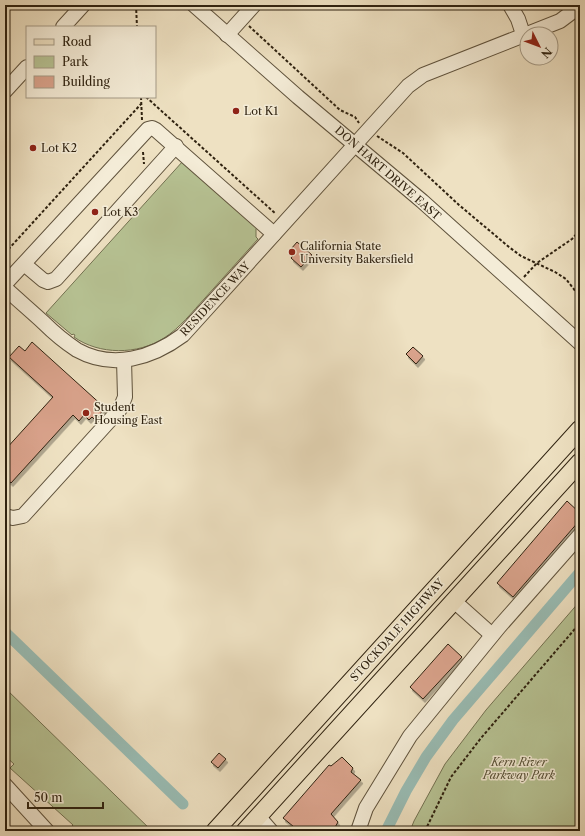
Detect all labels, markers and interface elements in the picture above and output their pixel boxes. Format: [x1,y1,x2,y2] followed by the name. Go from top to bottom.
[26,26,156,98] legend
[519,26,559,66] north arrow
[62,34,92,49] text: Road
[538,44,555,61] text: N
[62,54,89,69] text: Park
[62,74,110,89] text: Building
[244,104,279,118] place label: Lot K1
[231,106,241,116] marker: Lot K1
[332,123,445,223] street label: DON HART DRIVE EAST
[41,141,77,155] place label: Lot K2
[28,143,38,153] marker: Lot K2
[103,205,138,219] place label: Lot K3
[90,207,100,217] marker: Lot K3
[300,239,414,266] place label: California State University Bakersfield
[287,247,297,257] marker: California State University Bakersfield
[177,259,253,339] street label: RESIDENCE WAY
[94,400,163,427] place label: Student Housing East
[81,408,91,418] marker: Student Housing East
[347,576,447,684] street label: STOCKDALE HIGHWAY
[482,755,555,782] park label: Kern River Parkway Park
[28,784,103,810] scale bar
[34,790,63,805] text: 50 m

